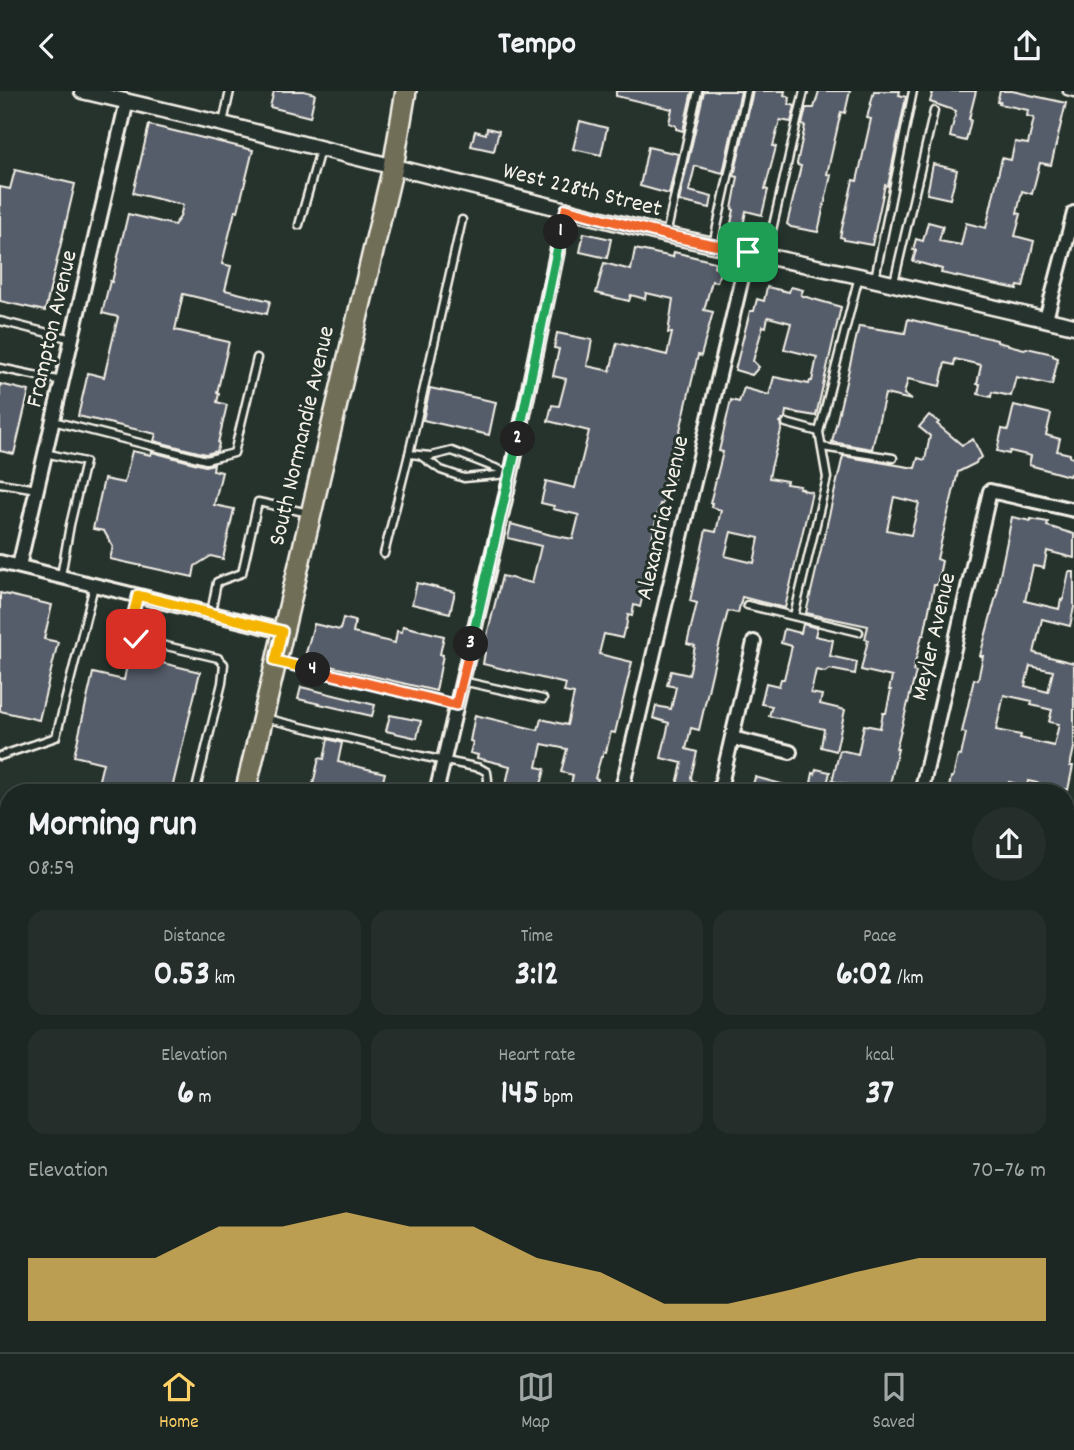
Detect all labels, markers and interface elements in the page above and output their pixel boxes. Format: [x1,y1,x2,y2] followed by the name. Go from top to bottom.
[498,23,576,69] text: Tempo
[28,27,66,65] icon: back
[1008,27,1046,65] icon: share
[499,155,665,227] street label: West 228th Street
[544,215,578,249] pin: 1
[558,218,563,245] text: 1
[718,222,778,282] pin
[729,233,767,271] icon: arrive
[18,247,88,411] street label: Frampton Avenue
[261,323,345,549] street label: South Normandie Avenue
[500,421,536,457] pin: 2
[513,425,522,452] text: 2
[629,433,699,603] street label: Alexandria Avenue
[904,570,966,704] street label: Meyler Avenue
[106,609,166,669] pin
[117,620,155,658] icon: check
[454,627,489,661] pin: 3
[466,630,475,657] text: 3
[296,653,330,687] pin: 4
[309,656,316,683] text: 4
[28,799,197,854] text: Morning run
[972,807,1046,881] button: share
[28,853,75,886] text: 08:59
[163,924,225,951] text: Distance
[521,924,553,951] text: Time
[863,924,896,951] text: Pace
[153,951,210,1001] text: 0.53
[515,951,559,1001] text: 3:12
[836,951,893,1001] text: 6:02
[210,966,235,993] text: km
[893,966,924,993] text: /km
[161,1043,227,1070] text: Elevation
[499,1043,575,1070] text: Heart rate
[865,1043,894,1070] text: kcal
[177,1070,194,1120] text: 6
[501,1070,539,1120] text: 145
[865,1070,894,1120] text: 37
[194,1085,212,1112] text: m
[539,1085,573,1112] text: bpm
[28,1155,108,1188] text: Elevation
[972,1155,1046,1188] text: 70–76 m
[159,1368,199,1437] tab: Home
[517,1368,555,1437] tab: Map
[873,1368,915,1437] tab: Saved

